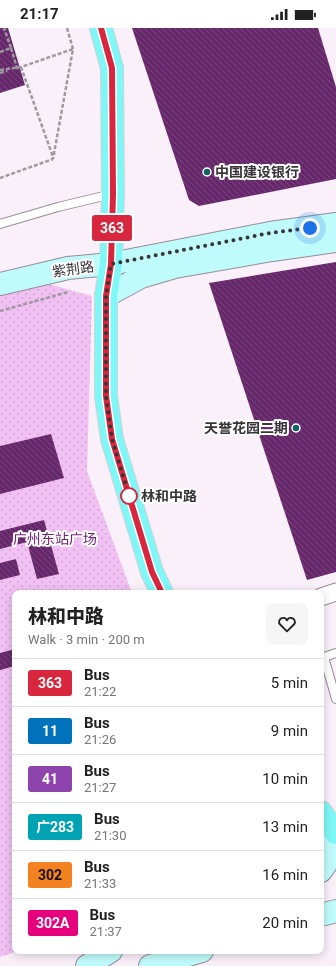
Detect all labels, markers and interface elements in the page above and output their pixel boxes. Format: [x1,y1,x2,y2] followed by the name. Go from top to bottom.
[20,5,59,23] text: 21:17
[215,164,299,180] place label: 中国建设银行
[202,167,212,177] marker: 中国建设银行
[89,215,135,241] line badge: 363
[300,218,320,238] your location
[100,220,124,236] text: 363
[51,258,95,280] street label: 紫荆路
[204,420,288,436] place label: 天誉花园二期
[291,423,301,433] marker: 天誉花园二期
[120,487,138,505] marker: 林和中路
[141,488,197,504] place label: 林和中路
[13,531,97,547] park label: 广州东站广场
[266,603,308,645] button: heart
[28,605,104,628] text: 林和中路
[28,632,145,647] text: Walk · 3 min · 200 m
[84,666,110,684] text: Bus
[271,674,308,692] text: 5 min
[38,675,62,691] text: 363
[84,684,116,699] text: 21:22
[84,714,110,732] text: Bus
[271,722,308,740] text: 9 min
[42,723,58,739] text: 11
[84,732,116,747] text: 21:26
[84,762,110,780] text: Bus
[262,770,308,788] text: 10 min
[42,771,58,787] text: 41
[84,780,116,795] text: 21:27
[94,810,120,828] text: Bus
[262,818,308,836] text: 13 min
[36,819,74,835] text: 广283
[94,828,126,843] text: 21:30
[84,858,110,876] text: Bus
[262,866,308,884] text: 16 min
[38,867,62,883] text: 302
[84,876,116,891] text: 21:33
[90,906,115,924] text: Bus
[262,914,308,932] text: 20 min
[36,915,70,931] text: 302A
[90,924,122,939] text: 21:37

